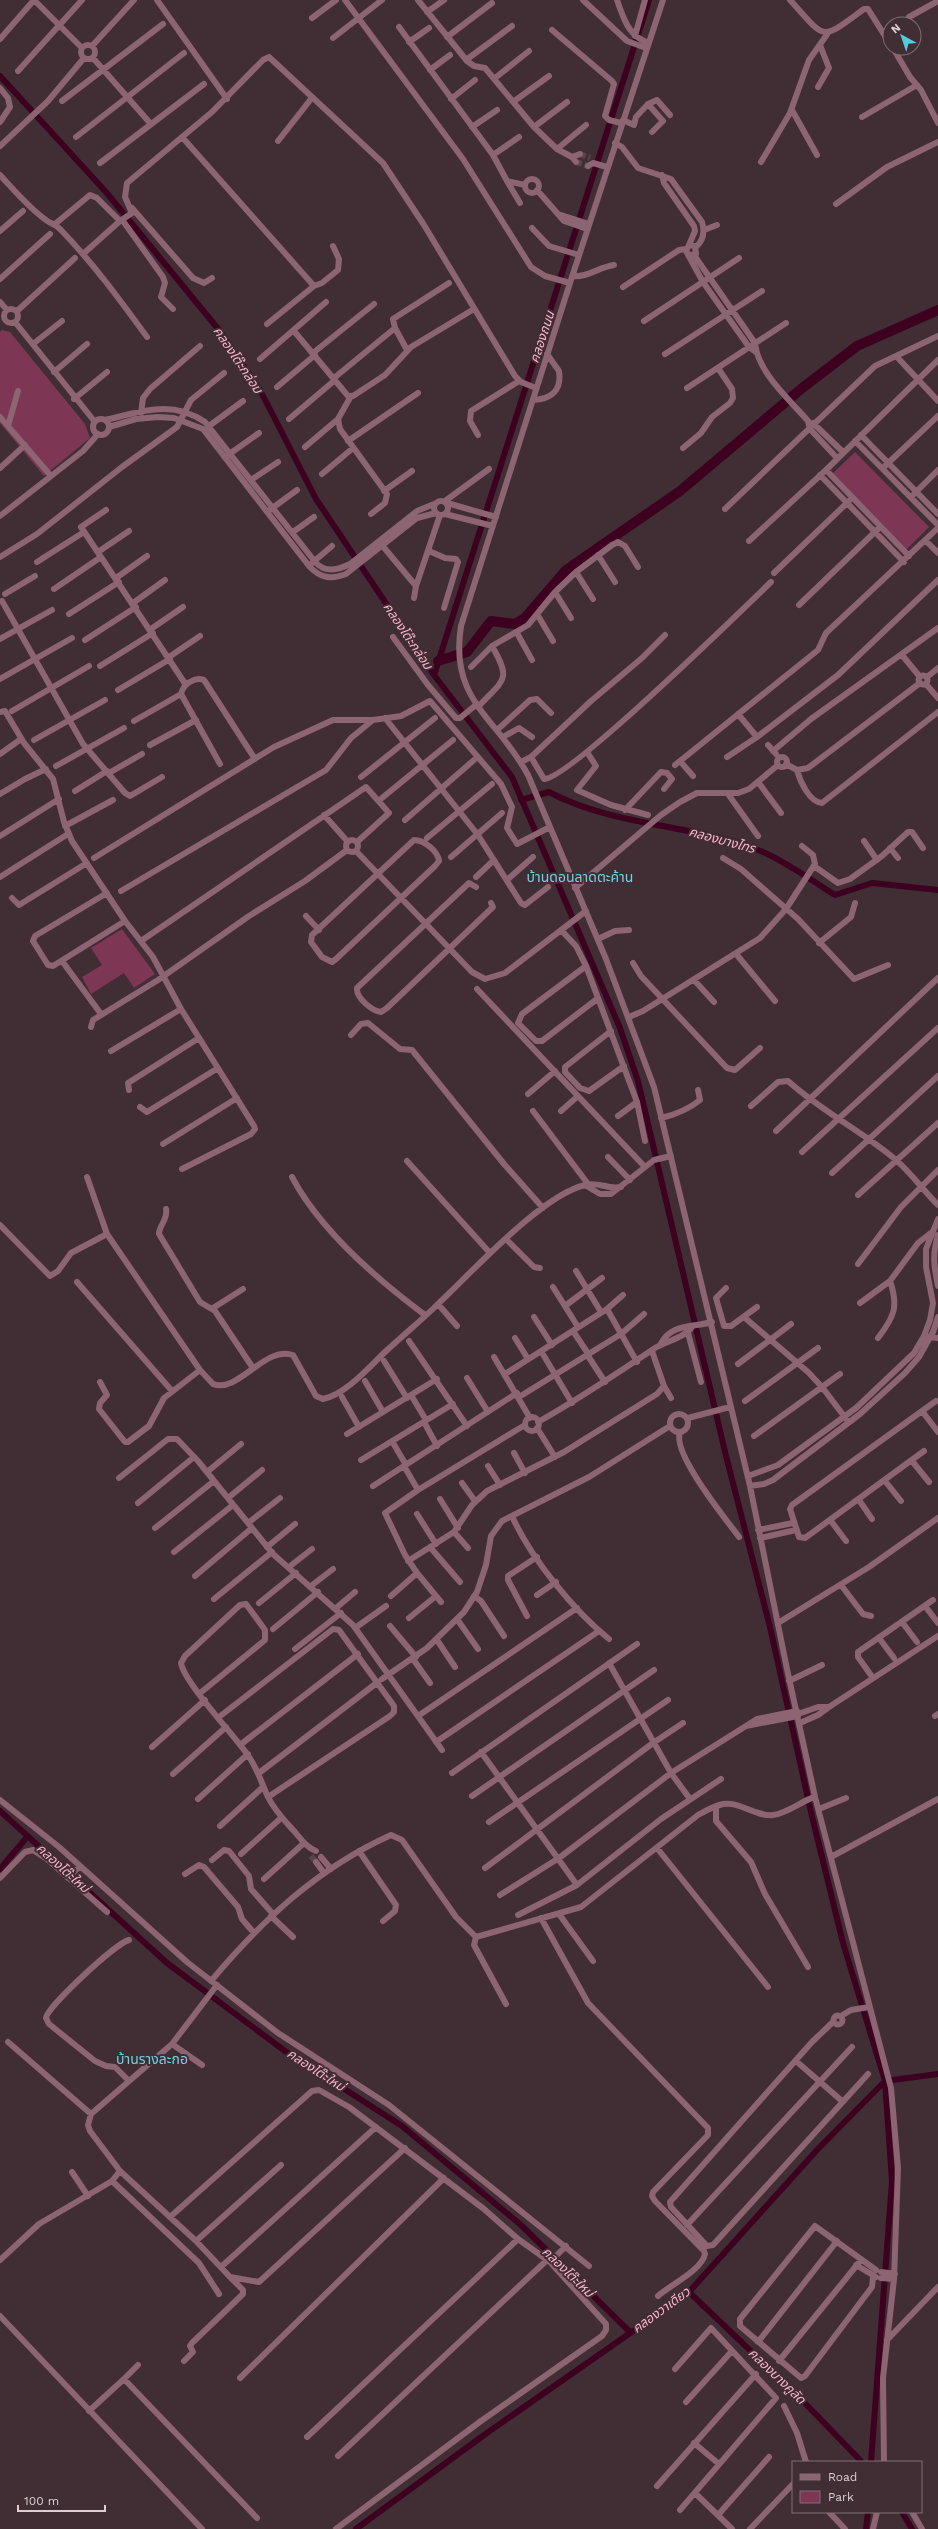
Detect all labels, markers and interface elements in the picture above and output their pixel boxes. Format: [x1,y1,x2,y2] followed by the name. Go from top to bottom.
[882,16,922,56] north arrow
[889,21,903,36] text: N
[527,308,558,365] water label: คลองถนน
[210,324,266,397] water label: คลองโต๊ะกล่อม
[380,600,436,673] water label: คลองโต๊ะกล่อม
[687,824,758,856] water label: คลองบางไทร
[527,869,633,885] district label: บ้านดอนลาดตะค้าน
[34,1840,94,1897] water label: คลองโต๊ะใหม่
[284,2046,349,2095] water label: คลองโต๊ะใหม่
[116,2051,188,2067] district label: บ้านรางละกอ
[539,2244,598,2302] water label: คลองโต๊ะใหม่
[629,2284,693,2336] water label: คลองวาเดียว
[745,2345,809,2408] water label: คลองบางคูลัด
[792,2461,922,2513] legend
[828,2470,857,2484] text: Road
[18,2487,105,2513] scale bar
[828,2490,854,2504] text: Park
[24,2494,59,2508] text: 100 m

